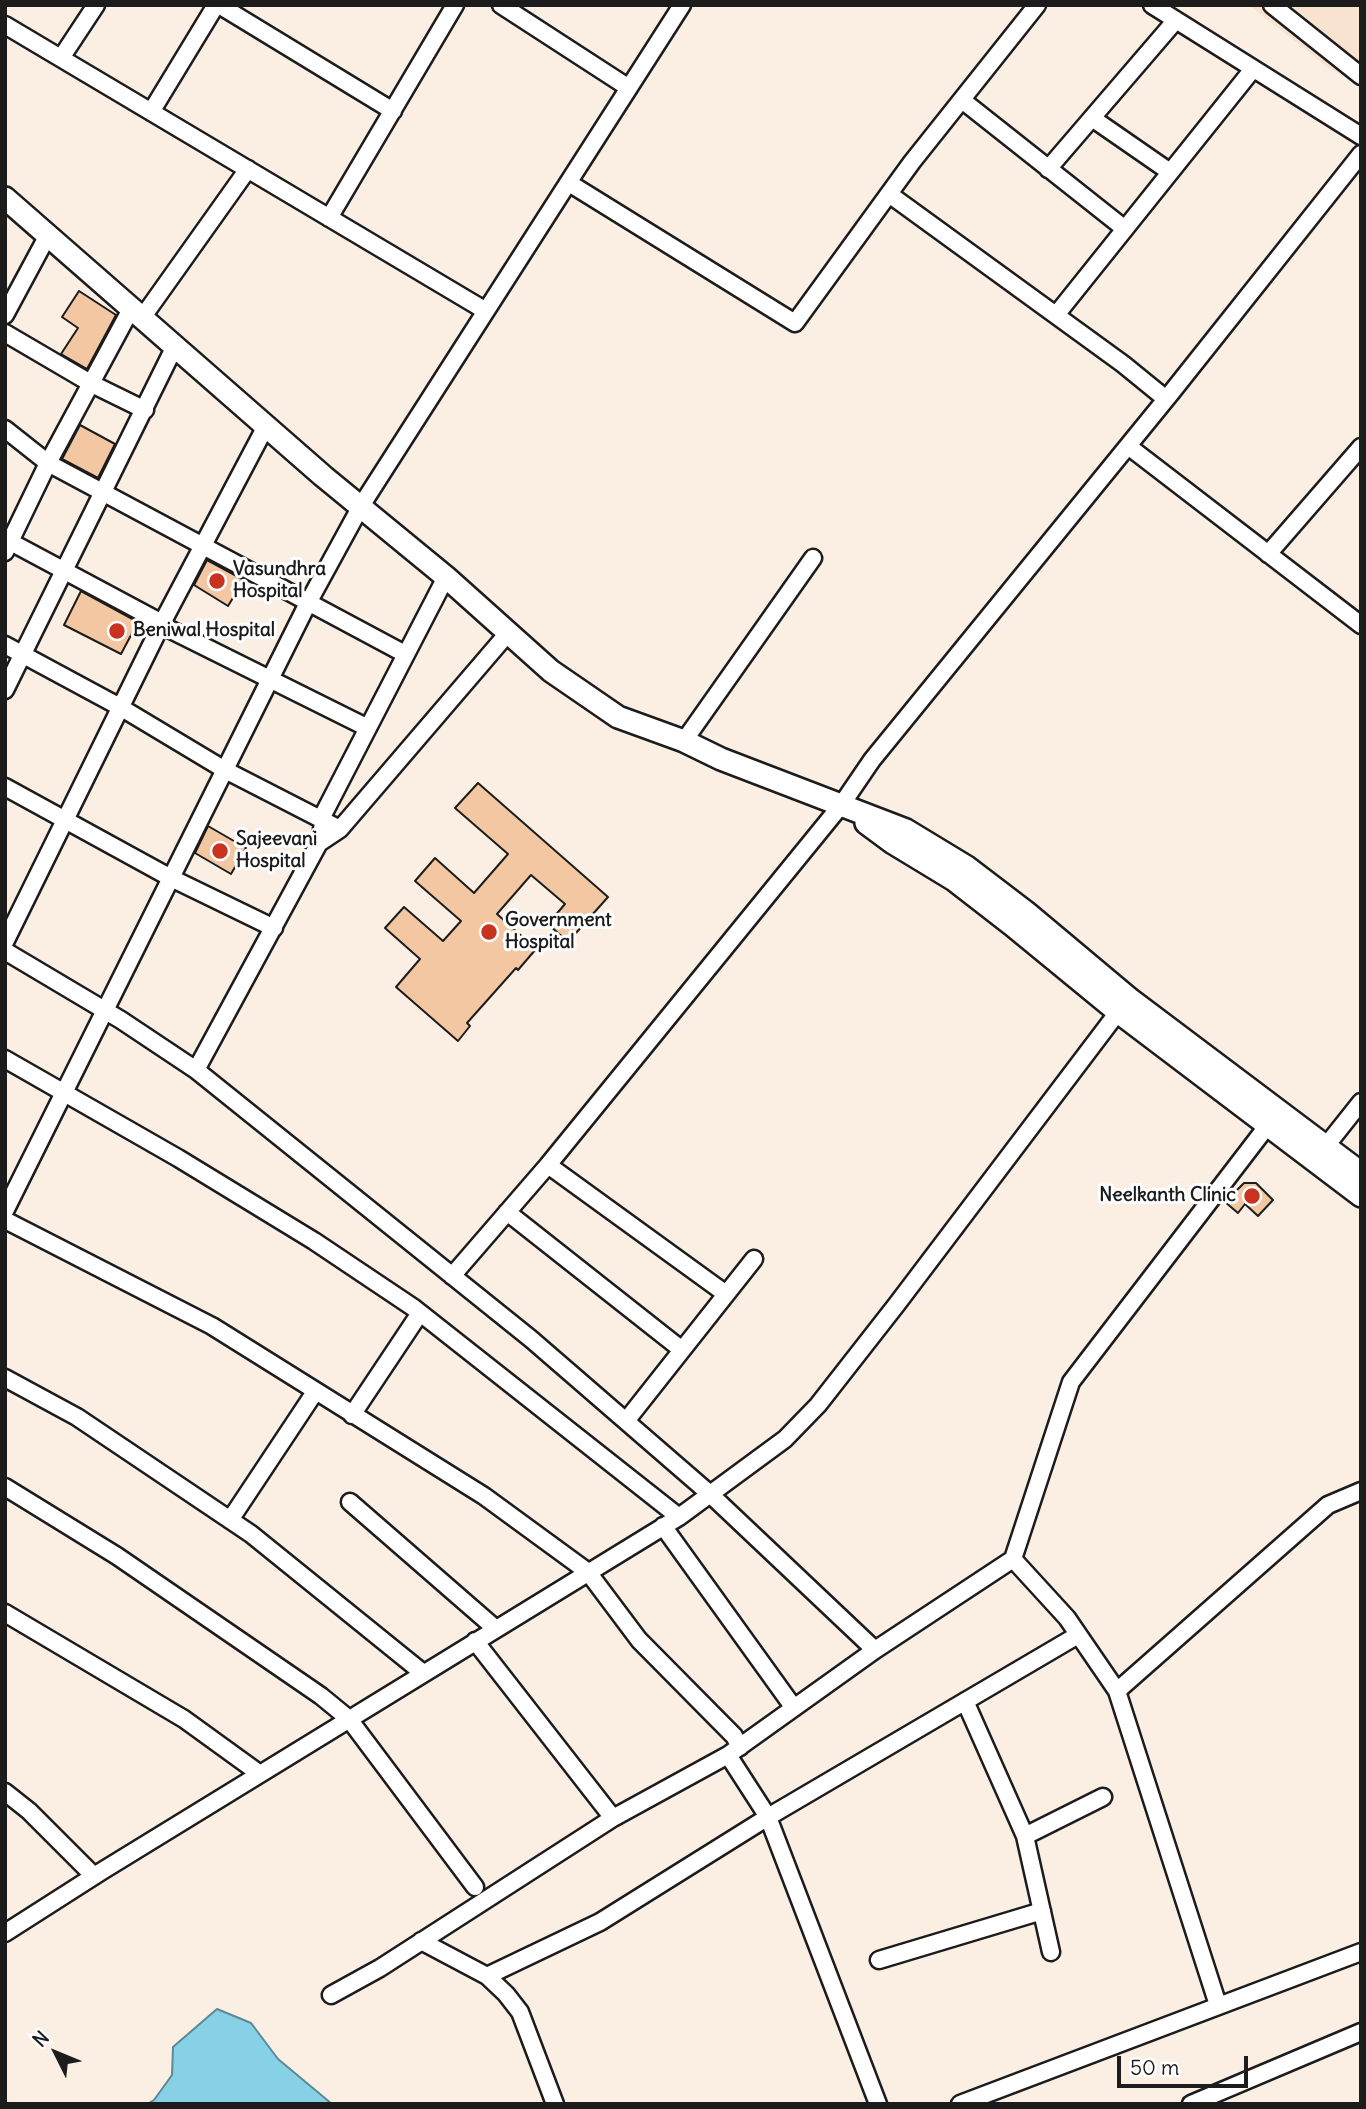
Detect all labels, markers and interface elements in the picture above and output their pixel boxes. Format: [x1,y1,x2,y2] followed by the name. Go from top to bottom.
[233,559,326,603] place label: Vasundhra Hospital
[207,571,227,591] marker: Vasundhra Hospital
[133,620,275,642] place label: Beniwal Hospital
[107,621,127,641] marker: Beniwal Hospital
[236,829,317,873] place label: Sajeevani Hospital
[210,841,230,861] marker: Sajeevani Hospital
[505,910,612,954] place label: Government Hospital
[479,922,499,942] marker: Government Hospital
[1099,1185,1236,1207] place label: Neelkanth Clinic
[1242,1186,1262,1206] marker: Neelkanth Clinic
[21,2018,91,2088] north arrow
[27,2026,54,2052] text: N
[1121,2042,1252,2086] scale bar
[1130,2054,1179,2081] text: 50 m

